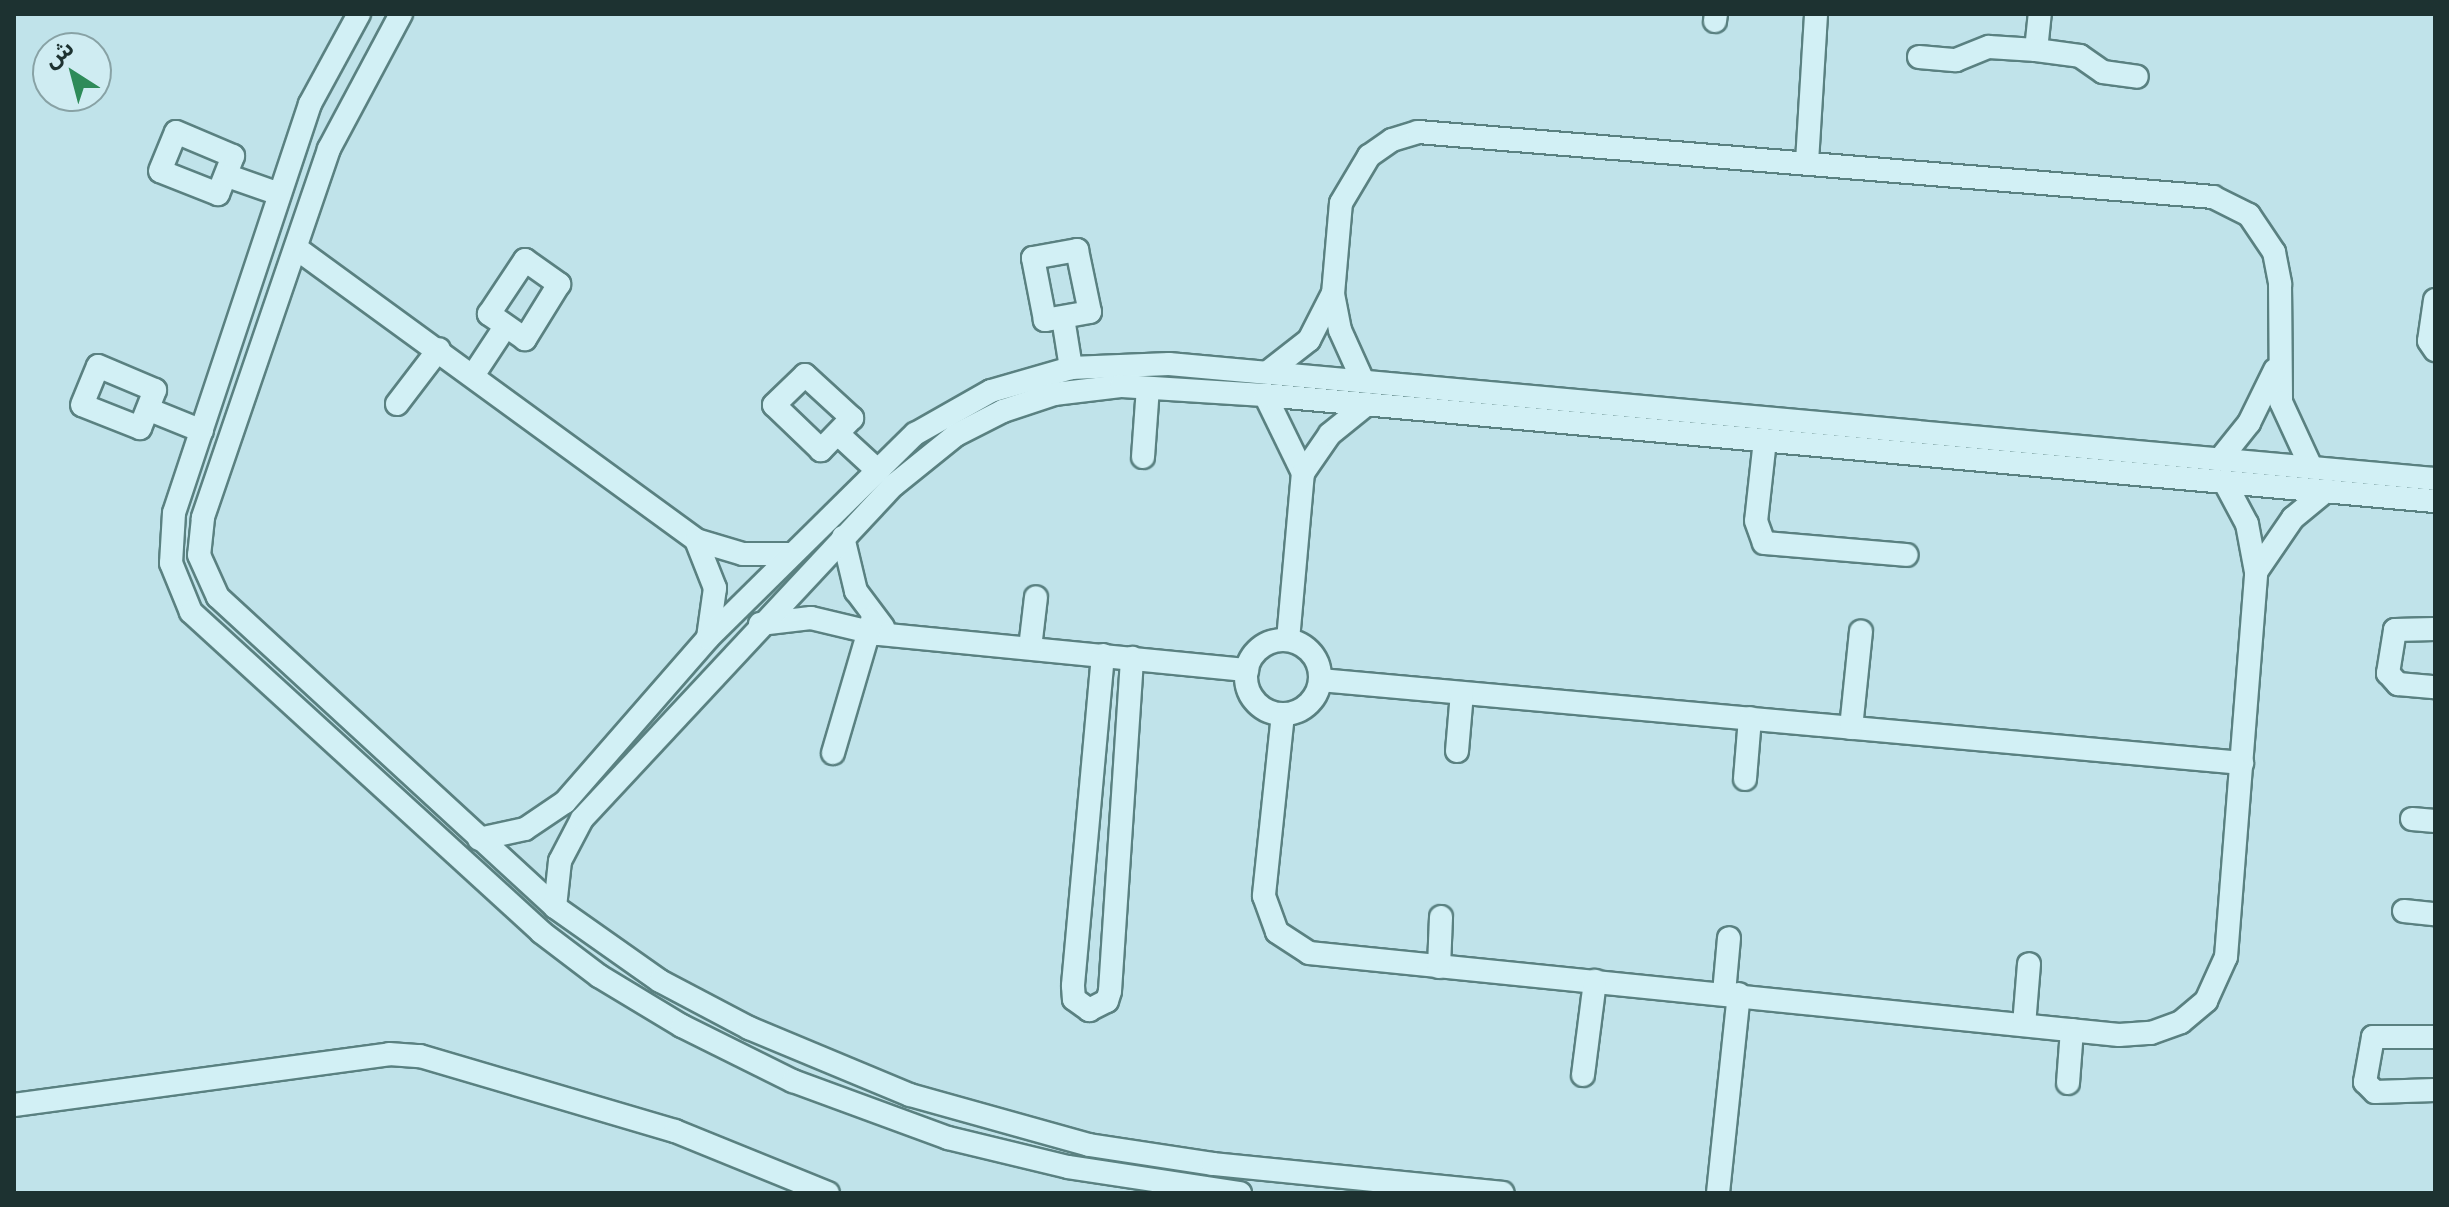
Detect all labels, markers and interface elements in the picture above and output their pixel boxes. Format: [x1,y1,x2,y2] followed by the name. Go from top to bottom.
[32,32,112,112] north arrow
[39,35,78,73] text: ش

